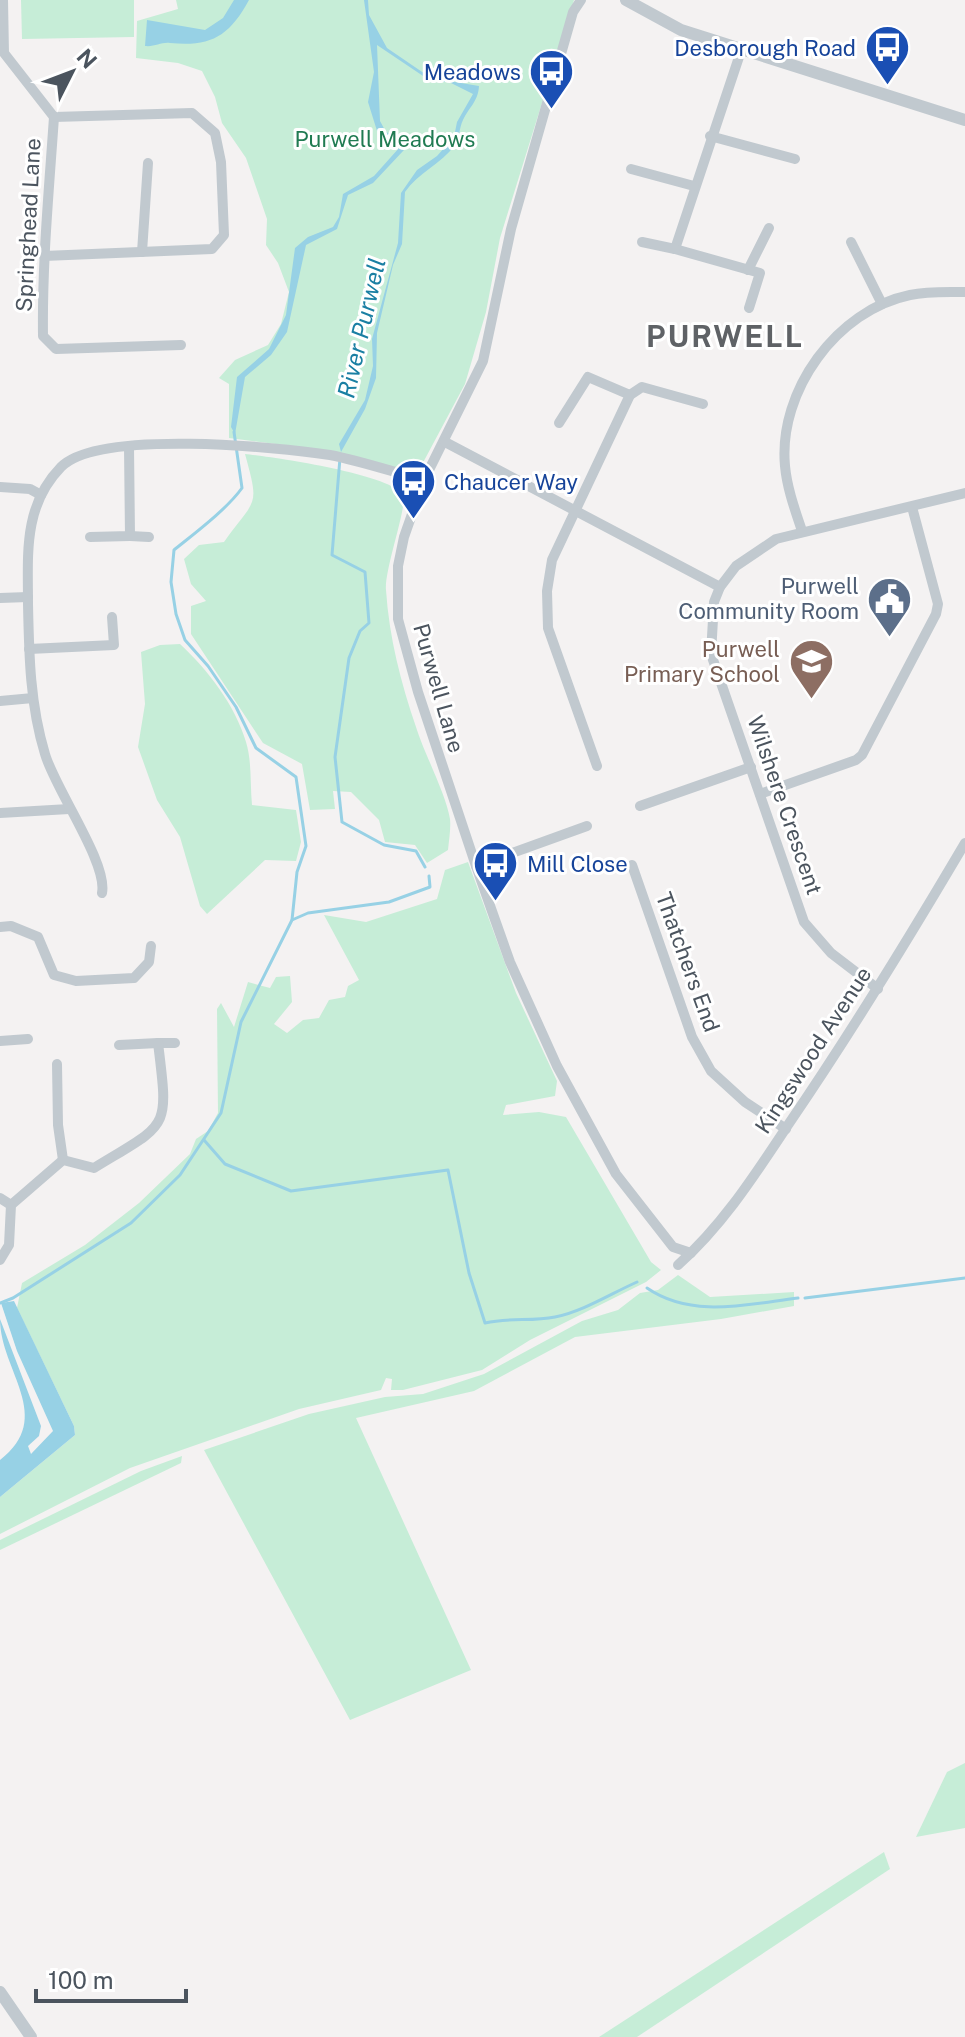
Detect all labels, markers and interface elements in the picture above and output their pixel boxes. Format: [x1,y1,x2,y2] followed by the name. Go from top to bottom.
[863,24,911,87] bus stop icon: Desborough Road
[32,32,112,112] north arrow
[674,35,856,61] place label: Desborough Road
[71,44,102,74] text: N
[528,48,576,111] bus stop icon: Meadows
[424,59,521,85] place label: Meadows
[295,126,475,152] park label: Purwell Meadows
[10,138,46,312] street label: Springhead Lane
[331,255,391,401] water label: River Purwell
[646,318,804,354] district label: PURWELL
[389,458,437,521] bus stop icon: Chaucer Way
[444,469,578,495] place label: Chaucer Way
[678,573,859,624] place label: Purwell Community Room
[866,575,914,638] public building icon: Purwell Community Room
[408,620,470,756] street label: Purwell Lane
[624,636,780,687] place label: Purwell Primary School
[787,638,835,701] school or university icon: Purwell Primary School
[742,712,828,898] street label: Wilshere Crescent
[472,840,520,903] bus stop icon: Mill Close
[527,851,628,877] place label: Mill Close
[651,889,725,1035] street label: Thatchers End
[749,962,877,1138] street label: Kingswood Avenue
[36,1953,186,2003] scale bar
[48,1966,114,1994] text: 100 m

